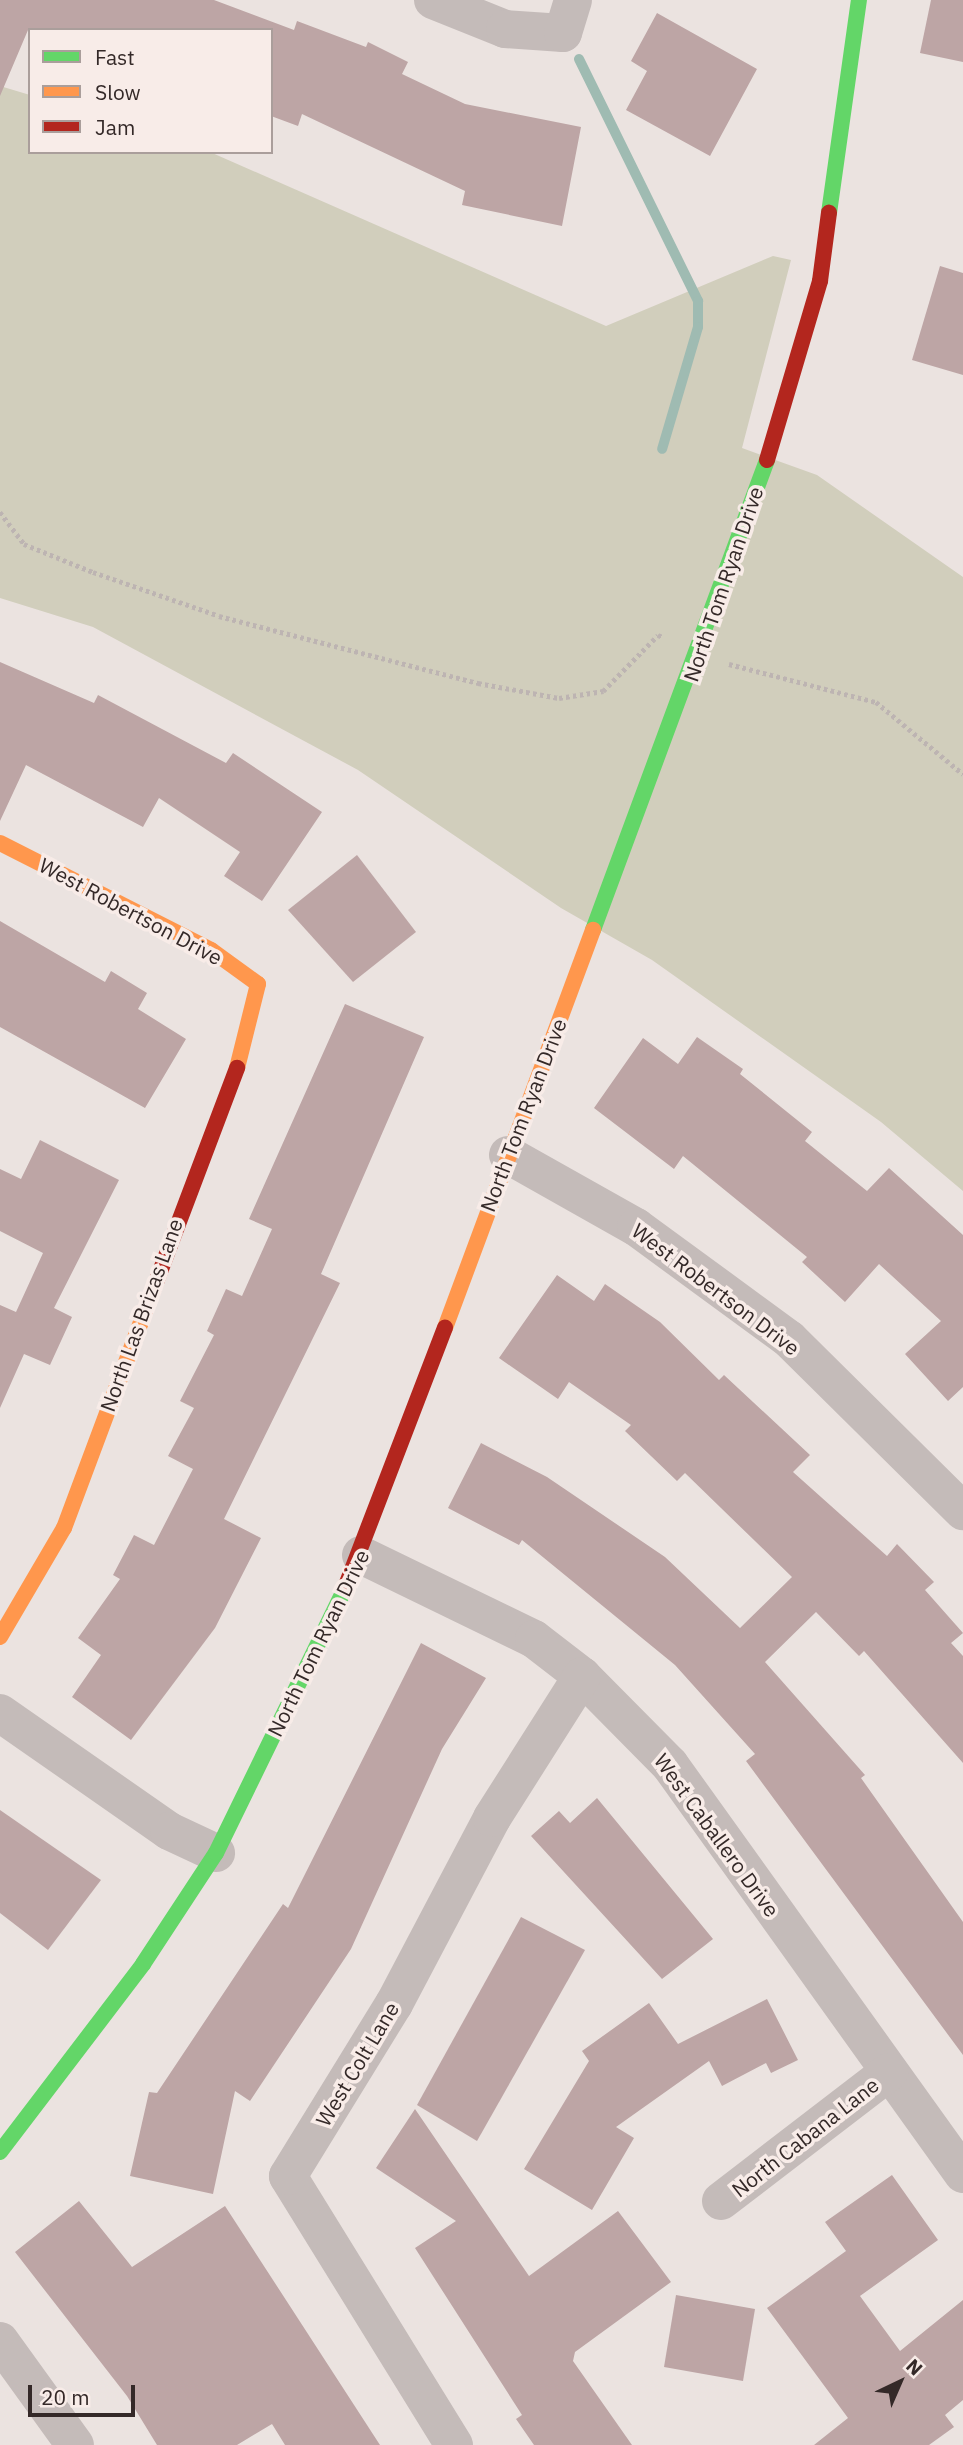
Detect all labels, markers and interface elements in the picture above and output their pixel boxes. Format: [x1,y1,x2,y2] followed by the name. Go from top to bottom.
[28,28,273,154] legend
[95,43,135,71] text: Fast
[95,78,141,106] text: Slow
[95,113,135,141] text: Jam
[678,483,768,685] street label: North Tom Ryan Drive
[35,852,227,970] street label: West Robertson Drive
[475,1015,571,1215] street label: North Tom Ryan Drive
[94,1215,188,1415] street label: North Las Brizas Lane
[627,1218,805,1360] street label: West Robertson Drive
[262,1545,374,1741] street label: North Tom Ryan Drive
[649,1748,785,1922] street label: West Caballero Drive
[310,1997,404,2131] street label: West Colt Lane
[726,2072,884,2202] street label: North Cabana Lane
[865,2347,935,2417] north arrow
[901,2353,928,2380] text: N
[32,2372,138,2416] scale bar
[41,2383,90,2411] text: 20 m

